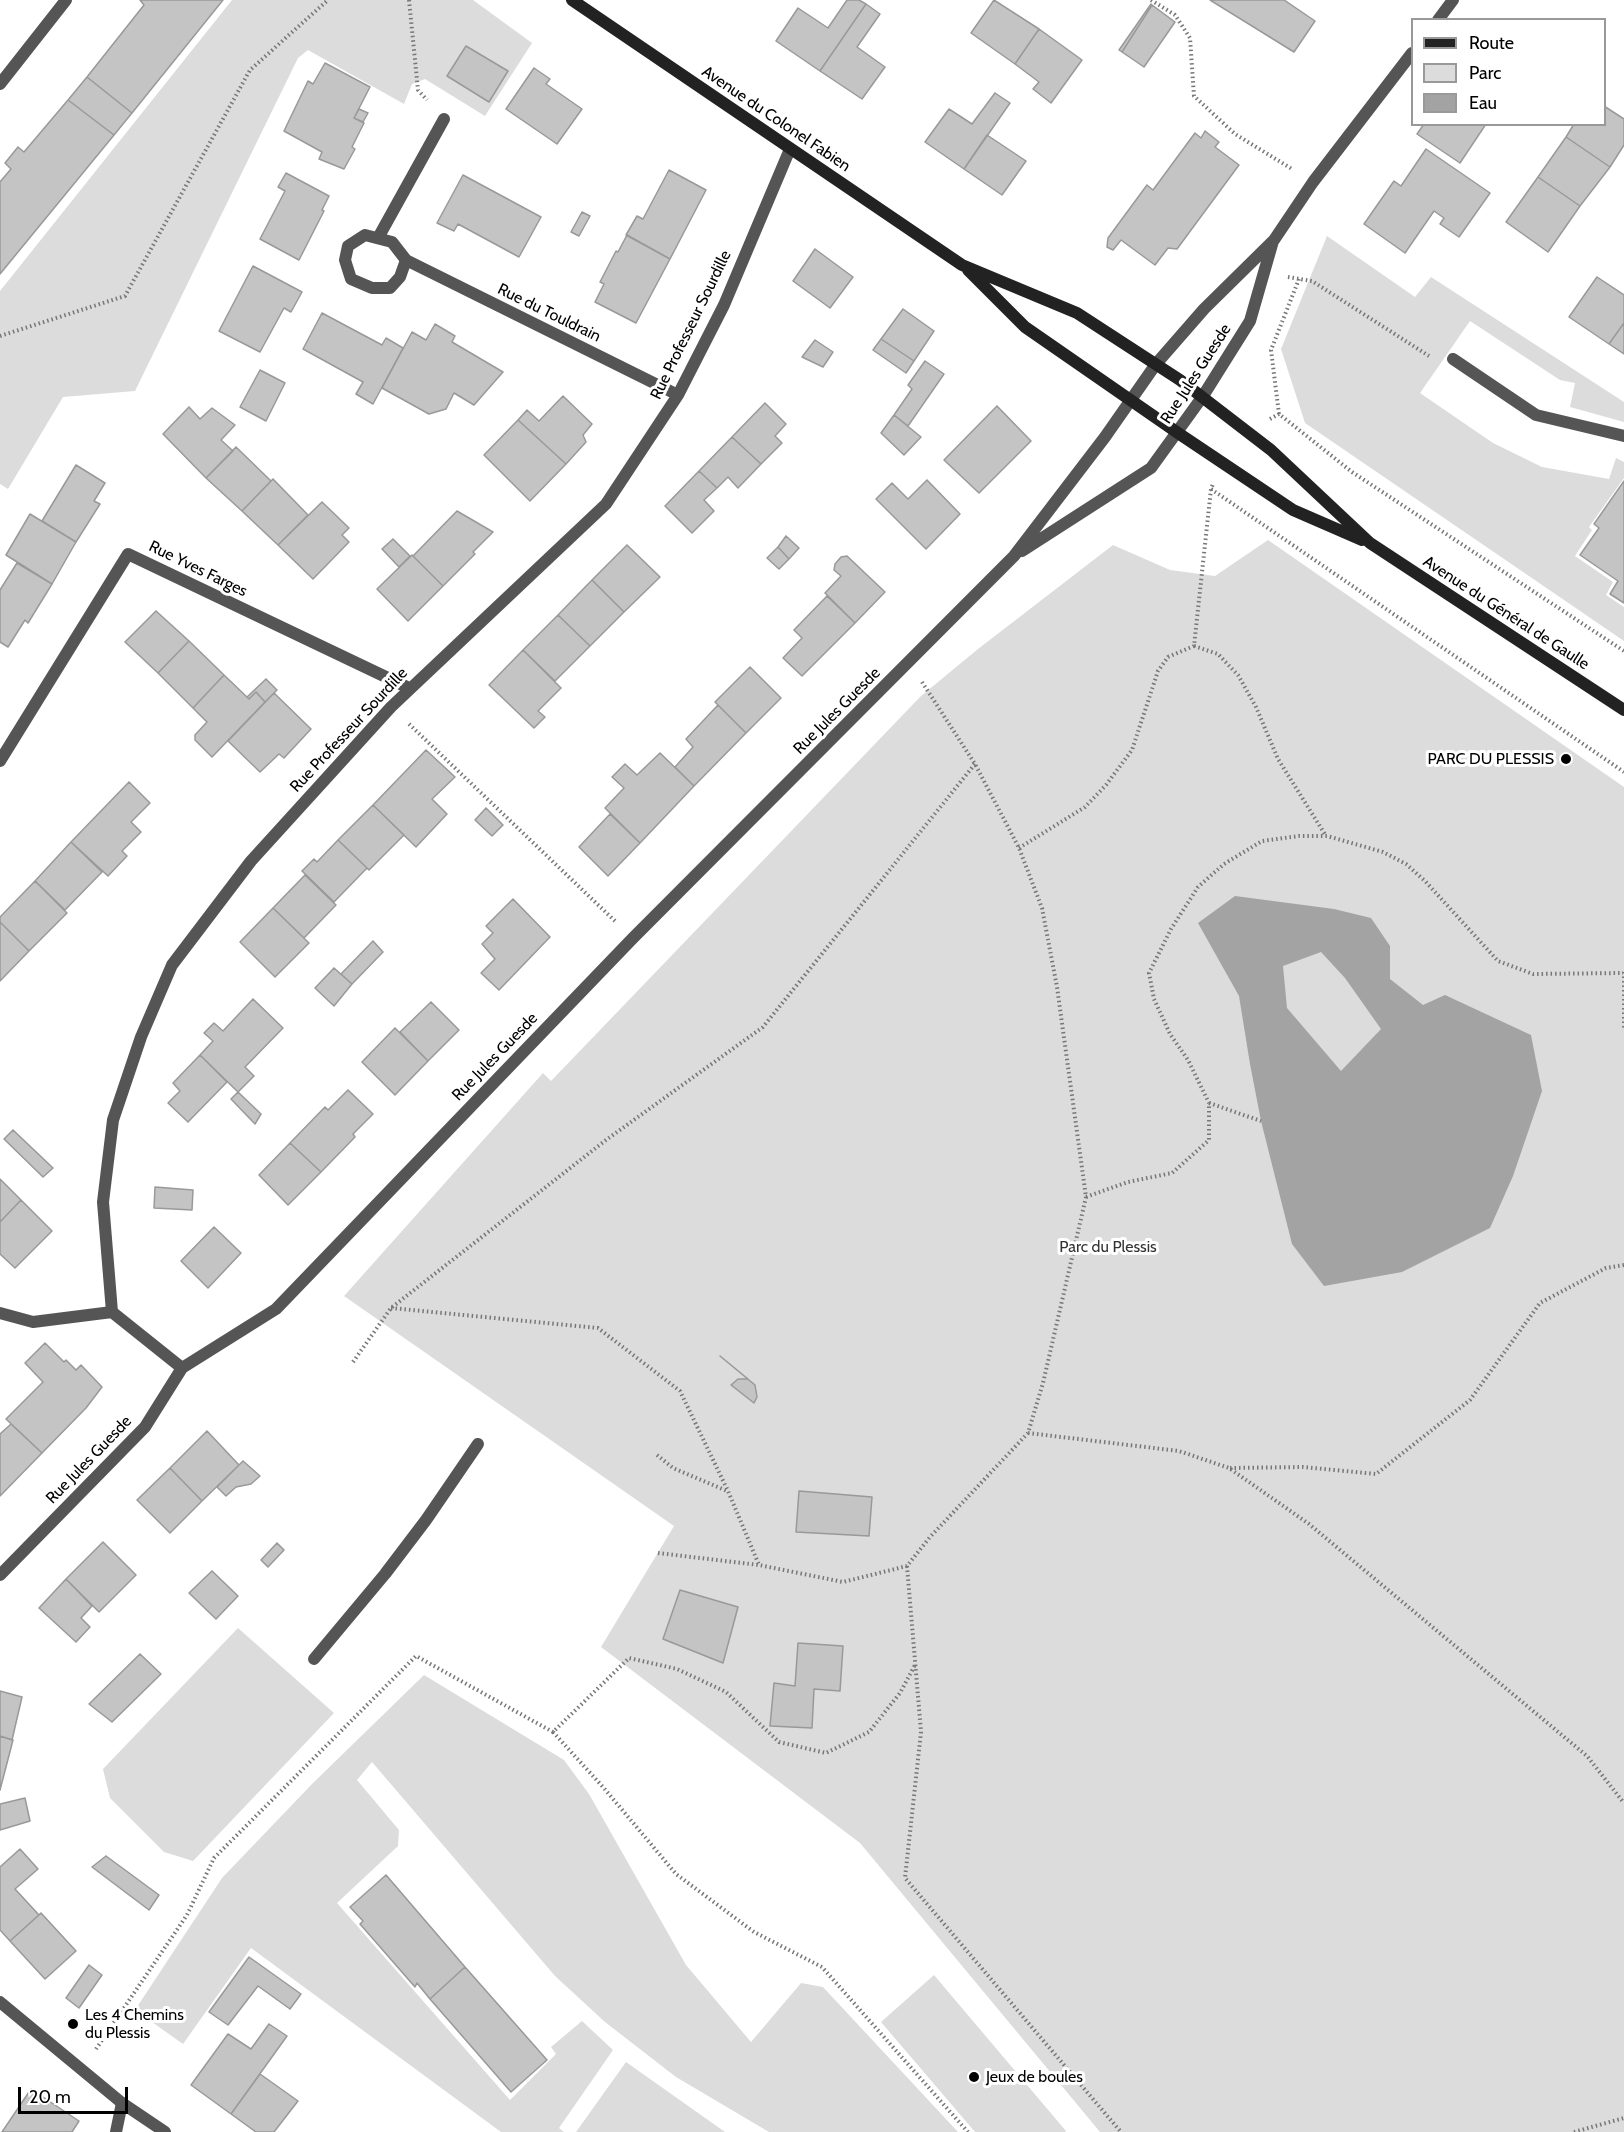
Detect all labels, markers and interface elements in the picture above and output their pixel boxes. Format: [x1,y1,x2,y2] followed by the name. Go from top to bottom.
[1411,18,1606,126] legend
[1469,32,1514,54] text: Route
[698,62,854,176] street label: Avenue du Colonel Fabien
[1469,62,1501,84] text: Parc
[1469,92,1497,114] text: Eau
[647,247,735,403] street label: Rue Professeur Sourdille
[494,280,604,346] street label: Rue du Touldrain
[1157,321,1235,427] street label: Rue Jules Guesde
[146,537,250,601] street label: Rue Yves Farges
[1419,552,1593,674] street label: Avenue du Général de Gaulle
[286,664,412,796] street label: Rue Professeur Sourdille
[790,664,884,758] street label: Rue Jules Guesde
[1428,749,1554,769] place label: PARC DU PLESSIS
[1559,752,1573,766] marker: PARC DU PLESSIS
[448,1009,542,1105] street label: Rue Jules Guesde
[1059,1237,1157,1257] park label: Parc du Plessis
[42,1412,136,1508] street label: Rue Jules Guesde
[85,2005,184,2043] place label: Les 4 Chemins du Plessis
[66,2017,80,2031] marker: Les 4 Chemins du Plessis
[986,2067,1083,2087] place label: Jeux de boules
[967,2070,981,2084] marker: Jeux de boules
[21,2075,130,2113] scale bar
[29,2086,71,2108] text: 20 m

